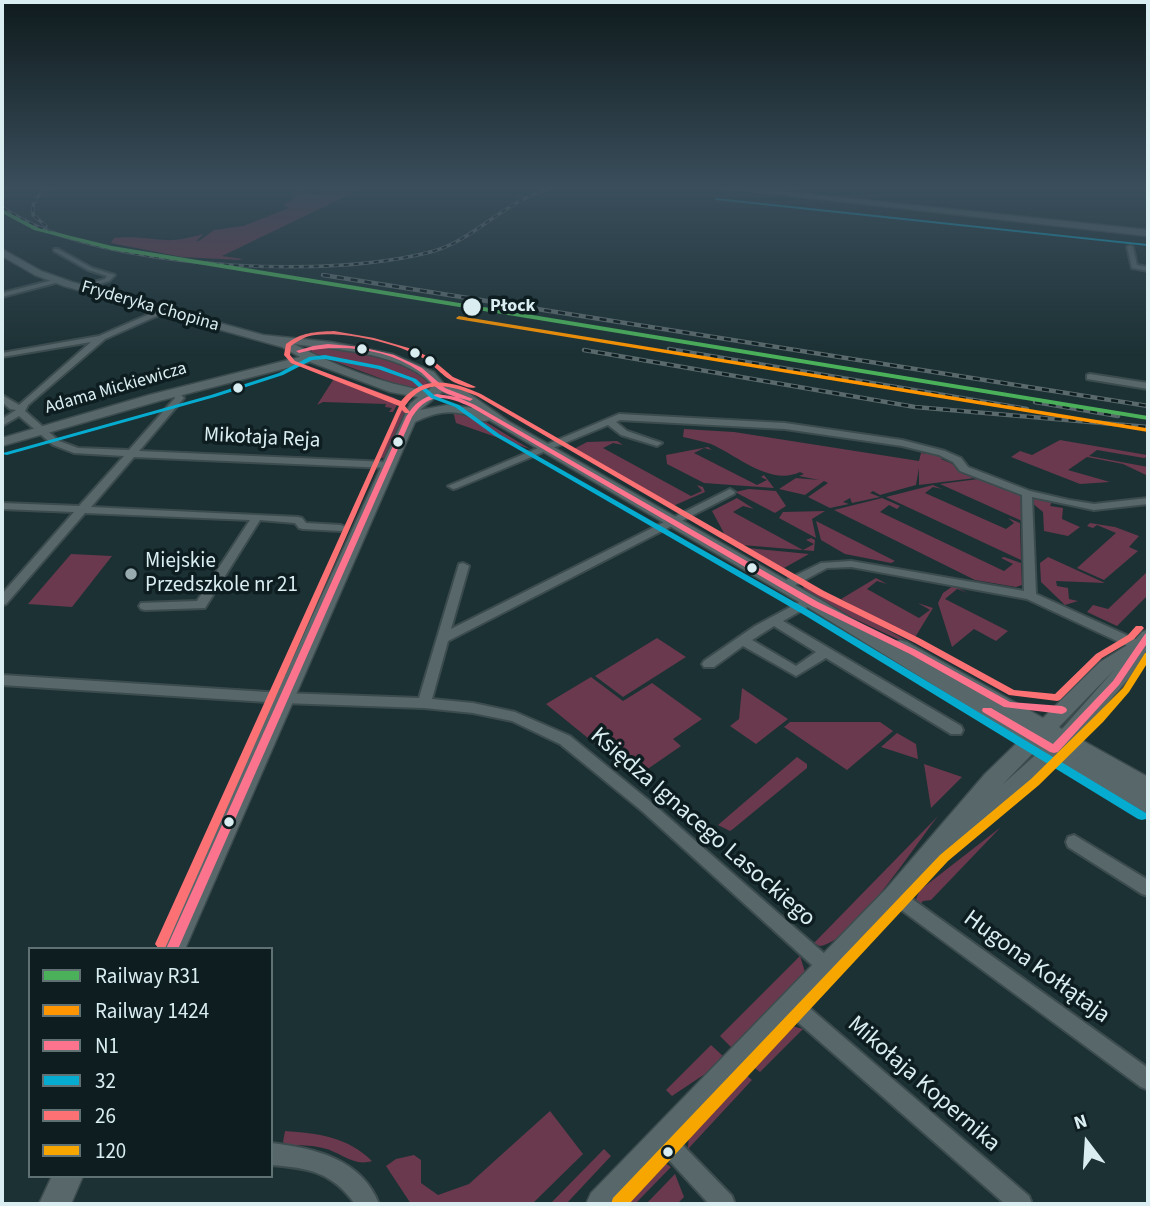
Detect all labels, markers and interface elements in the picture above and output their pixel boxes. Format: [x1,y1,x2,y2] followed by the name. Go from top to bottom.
[79,277,221,337] street label: Fryderyka Chopina
[461,296,483,318] marker: Płock
[490,296,535,318] place label: Płock
[355,342,369,356] unlabelled marker
[408,346,422,360] unlabelled marker
[423,354,437,368] unlabelled marker
[43,358,189,420] street label: Adama Mickiewicza
[231,381,245,395] unlabelled marker
[203,423,321,455] street label: Mikołaja Reja
[391,435,405,449] unlabelled marker
[145,549,298,599] place label: Miejskie Przedszkole nr 21
[745,561,759,575] unlabelled marker
[123,566,139,582] marker: Miejskie Przedszkole nr 21
[584,722,820,934] street label: Księdza Ignacego Lasockiego
[222,815,236,829] unlabelled marker
[957,905,1115,1031] street label: Hugona Kołłątaja
[28,947,273,1178] legend
[95,961,200,991] text: Railway R31
[95,996,209,1026] text: Railway 1424
[841,1011,1005,1159] street label: Mikołaja Kopernika
[95,1031,119,1061] text: N1
[95,1066,116,1096] text: 32
[95,1101,116,1131] text: 26
[1052,1108,1122,1178] north arrow
[1071,1108,1091,1137] text: N
[95,1136,126,1166] text: 120
[661,1145,675,1159] unlabelled marker

